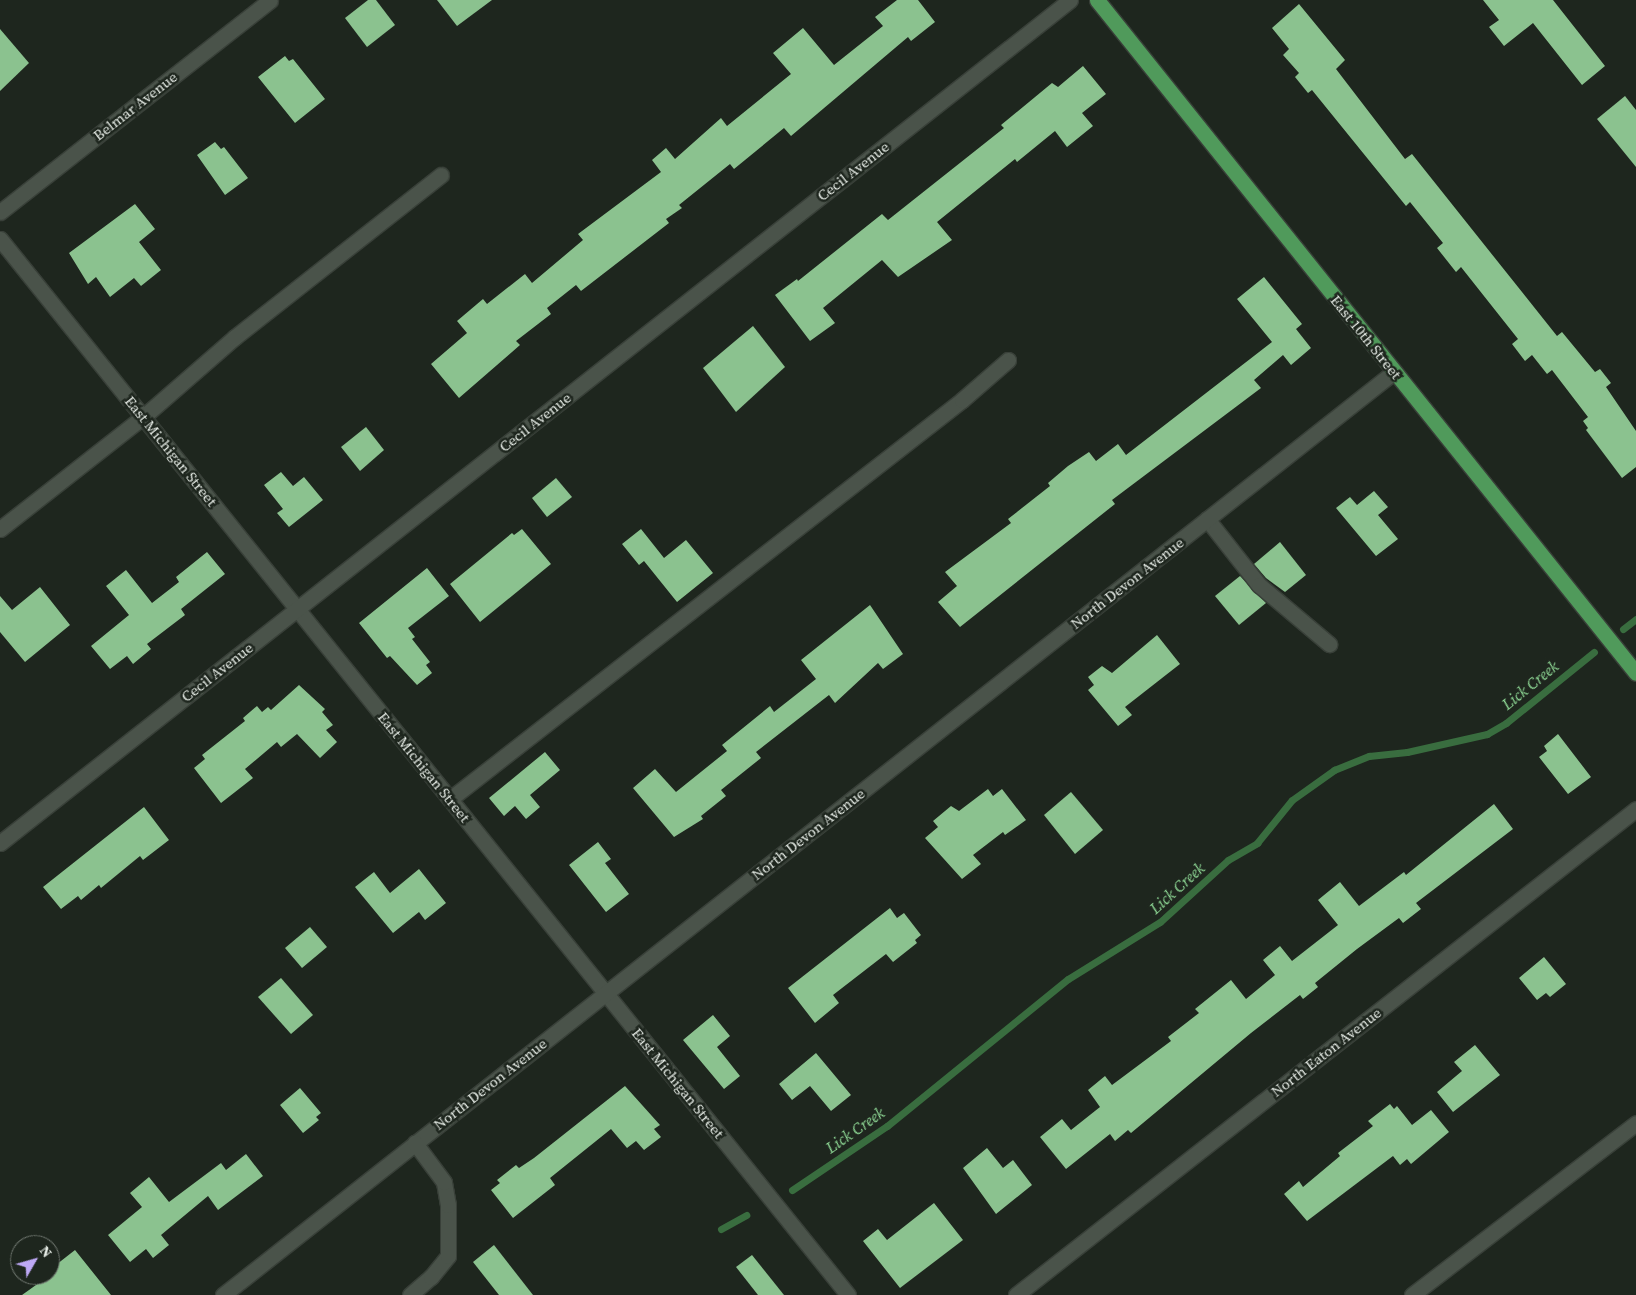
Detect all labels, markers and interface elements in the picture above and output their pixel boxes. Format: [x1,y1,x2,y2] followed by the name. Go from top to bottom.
[89,68,181,144] street label: Belmar Avenue
[814,137,892,205] street label: Cecil Avenue
[1327,291,1405,383] street label: East 10th Street
[496,388,574,456] street label: Cecil Avenue
[121,392,221,510] street label: East Michigan Street
[1067,533,1187,633] street label: North Devon Avenue
[178,638,256,706] street label: Cecil Avenue
[1498,656,1562,714] water label: Lick Creek
[374,708,474,826] street label: East Michigan Street
[748,784,868,884] street label: North Devon Avenue
[1146,858,1208,918] water label: Lick Creek
[1267,1003,1385,1101] street label: North Eaton Avenue
[628,1024,728,1142] street label: East Michigan Street
[430,1034,550,1134] street label: North Devon Avenue
[822,1103,888,1157] water label: Lick Creek
[10,1235,60,1285] north arrow
[35,1241,57,1262] text: N

